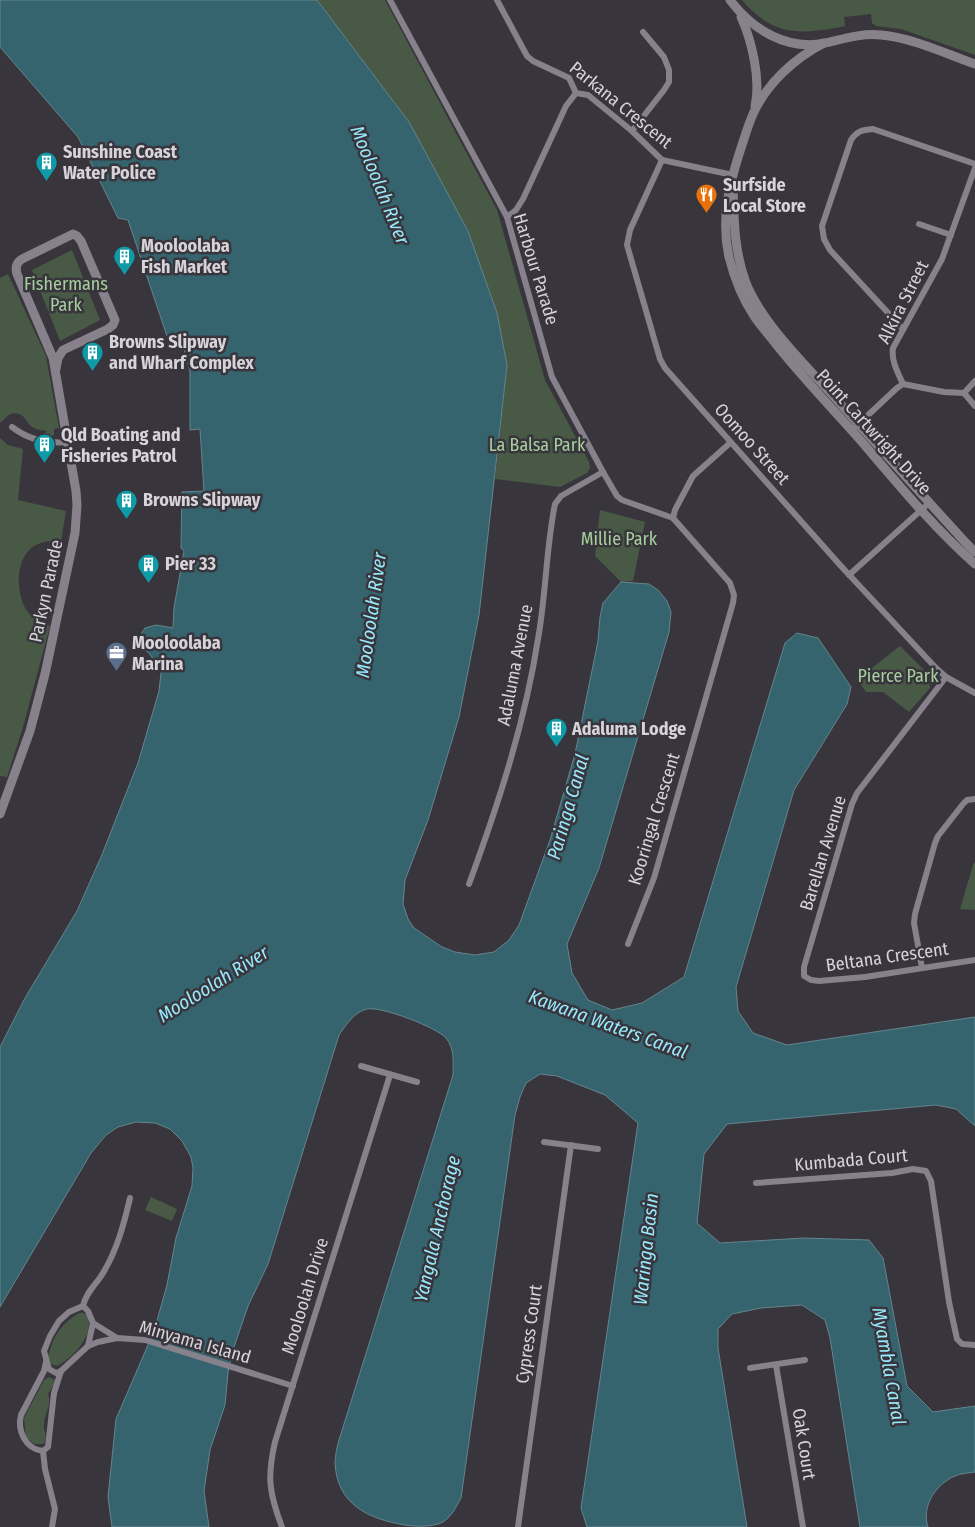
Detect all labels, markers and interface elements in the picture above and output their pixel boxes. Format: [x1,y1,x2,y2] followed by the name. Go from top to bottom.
[565,57,677,153] street label: Parkana Crescent
[346,122,415,249] water label: Mooloolah River
[63,141,178,184] place label: Sunshine Coast Water Police
[35,150,59,181] building icon: Sunshine Coast Water Police
[723,174,806,217] place label: Surfside Local Store
[695,183,719,214] restaurant icon: Surfside Local Store
[509,211,563,327] street label: Harbour Parade
[141,235,230,278] place label: Mooloolaba Fish Market
[113,244,137,275] building icon: Mooloolaba Fish Market
[873,257,933,347] street label: Alkira Street
[24,273,108,316] park label: Fishermans Park
[109,331,254,374] place label: Browns Slipway and Wharf Complex
[81,340,105,371] building icon: Browns Slipway and Wharf Complex
[812,365,936,499] street label: Point Cartwright Drive
[710,399,794,489] street label: Oomoo Street
[61,424,181,467] place label: Qld Boating and Fisheries Patrol
[33,433,57,464] building icon: Qld Boating and Fisheries Patrol
[489,434,586,456] park label: La Balsa Park
[115,488,139,519] building icon: Browns Slipway
[143,489,261,511] place label: Browns Slipway
[581,528,658,550] park label: Millie Park
[24,538,68,644] street label: Parkyn Parade
[351,550,391,679] water label: Mooloolah River
[137,552,161,583] building icon: Pier 33
[165,553,216,575] place label: Pier 33
[492,602,538,727] street label: Adaluma Avenue
[132,632,221,675] place label: Mooloolaba Marina
[104,641,128,672] office icon: Mooloolaba Marina
[857,665,939,687] park label: Pierce Park
[544,717,568,748] building icon: Adaluma Lodge
[571,718,686,740] place label: Adaluma Lodge
[623,750,685,888] street label: Kooringal Crescent
[542,752,594,862] water label: Paringa Canal
[795,793,851,913] street label: Barellan Avenue
[824,938,950,976] street label: Beltana Crescent
[153,940,274,1027] water label: Mooloolah River
[525,985,691,1063] water label: Kawana Waters Canal
[794,1144,909,1176] street label: Kumbada Court
[409,1154,465,1304] water label: Yangala Anchorage
[629,1192,663,1306] water label: Waringa Basin
[277,1235,333,1357] street label: Mooloolah Drive
[511,1283,547,1385] street label: Cypress Court
[867,1305,911,1427] water label: Myambla Canal
[137,1316,253,1368] street label: Minyama Island
[787,1407,821,1482] street label: Oak Court

